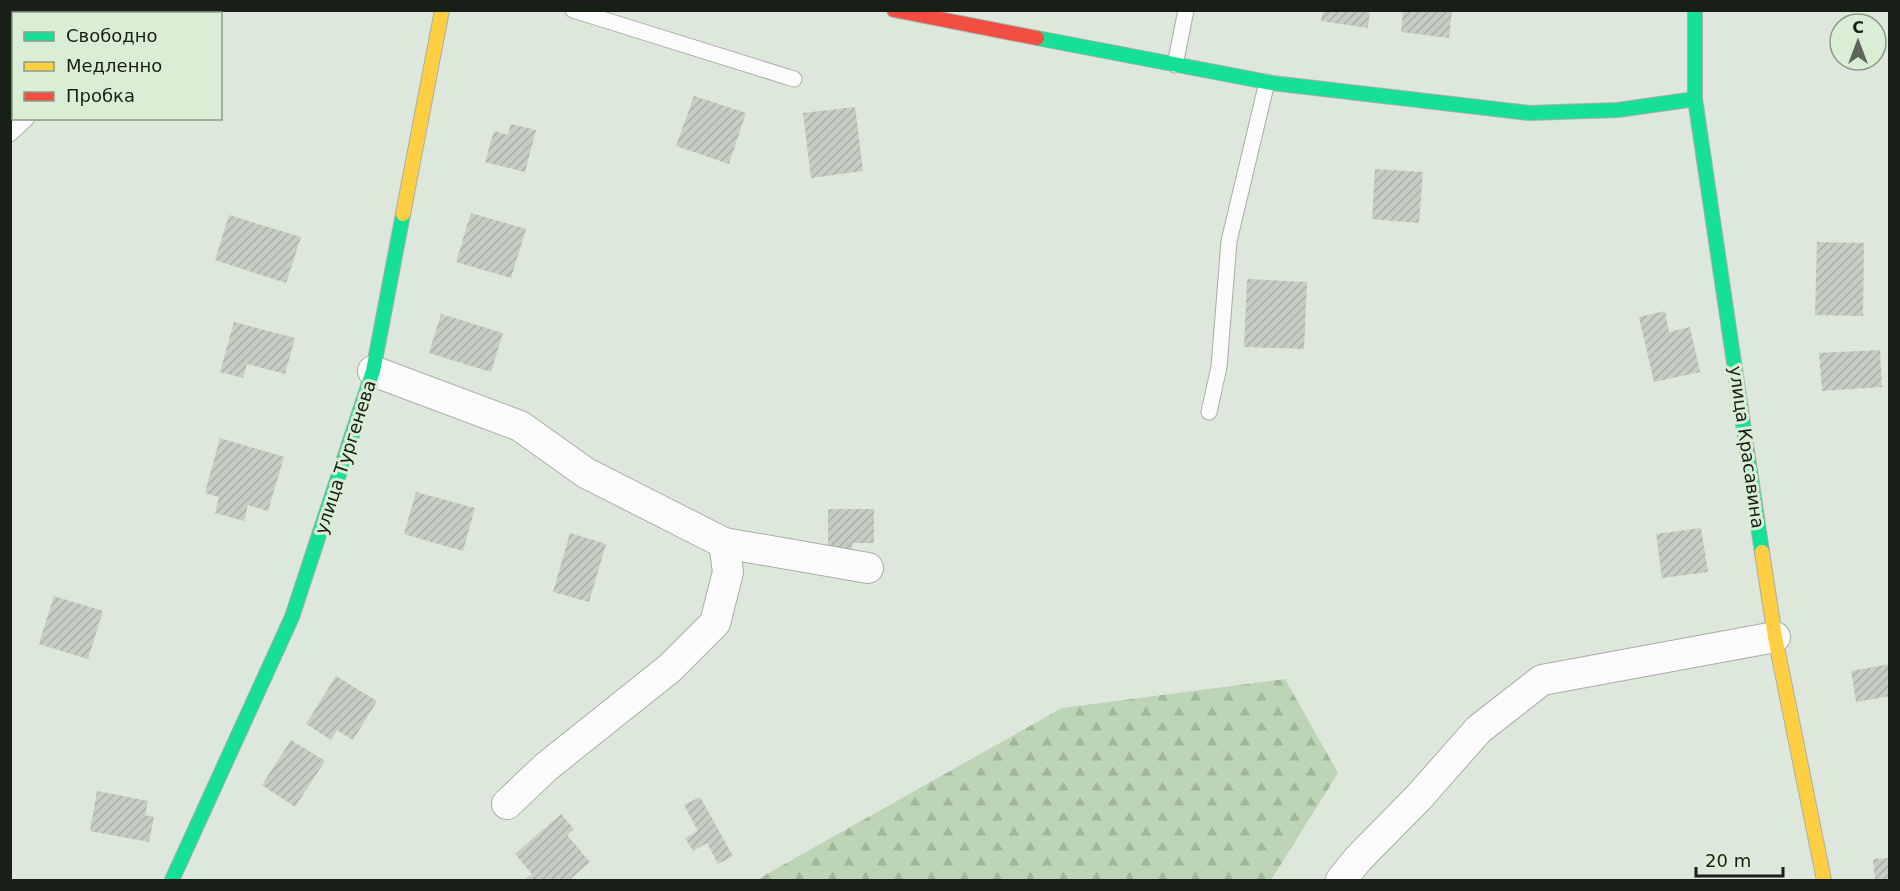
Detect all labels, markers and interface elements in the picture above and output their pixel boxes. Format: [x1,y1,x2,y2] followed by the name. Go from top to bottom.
[12,12,222,120] legend
[1828,12,1888,72] north arrow
[1852,18,1864,37] text: С
[66,25,158,46] text: Свободно
[66,55,162,76] text: Медленно
[66,85,135,106] text: Пробка
[1725,364,1769,530] street label: улица Красавина
[310,377,380,537] street label: улица Тургенева
[1696,840,1783,878] scale bar
[1705,850,1751,871] text: 20 m

